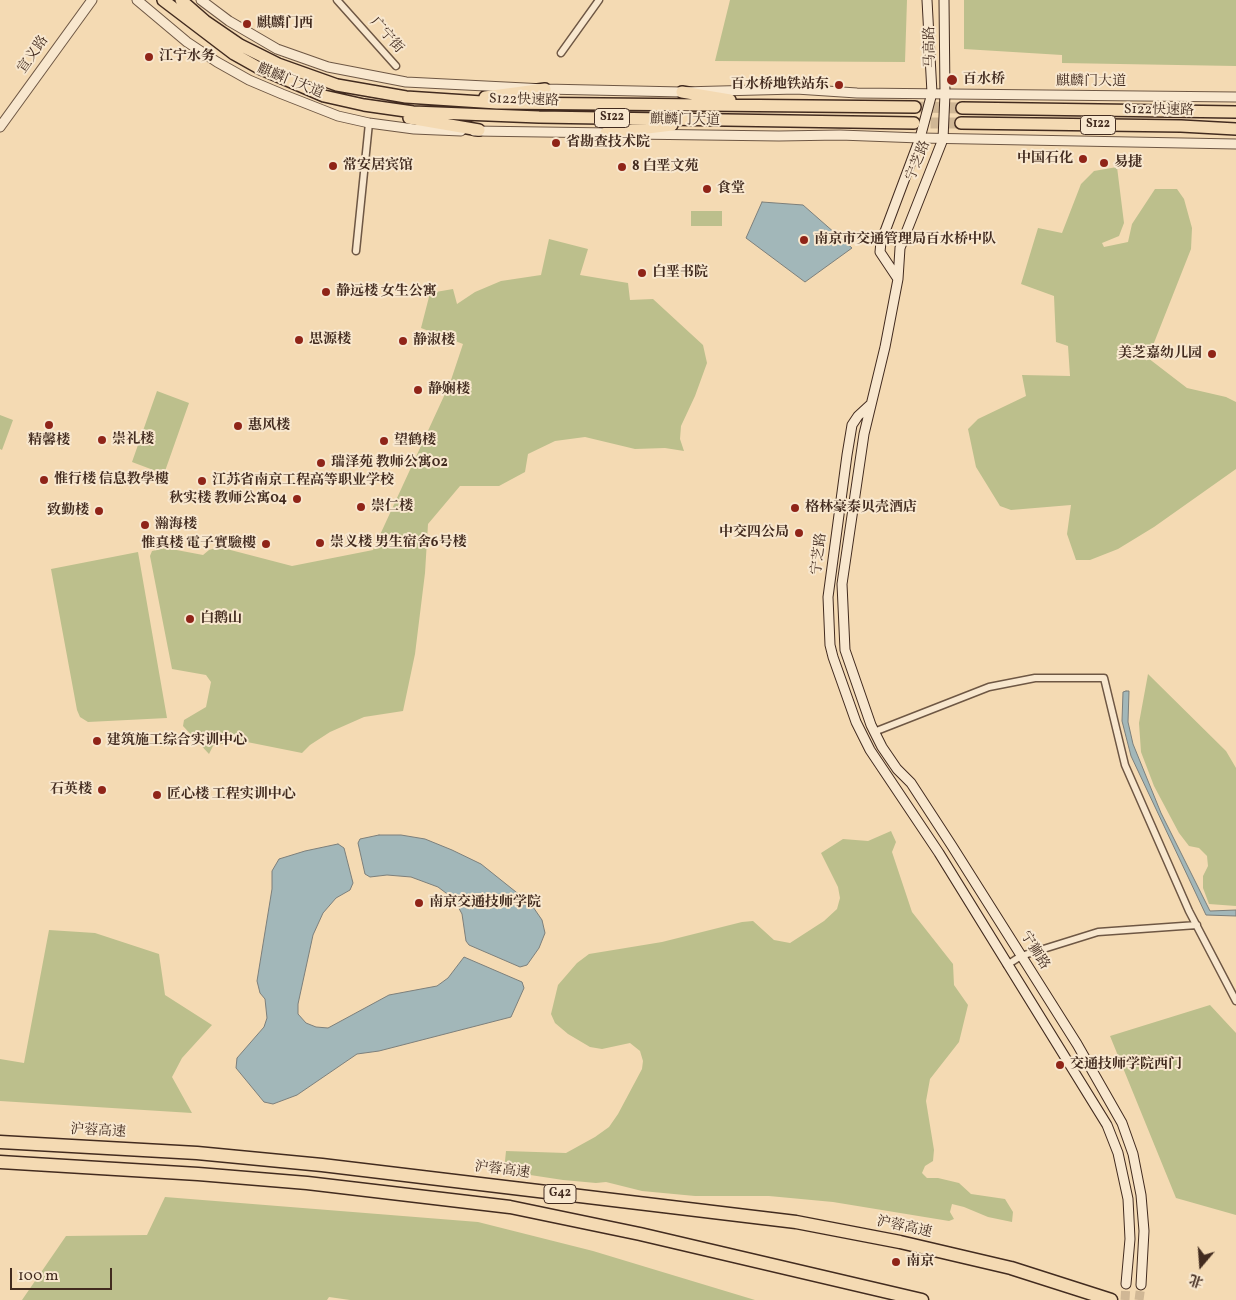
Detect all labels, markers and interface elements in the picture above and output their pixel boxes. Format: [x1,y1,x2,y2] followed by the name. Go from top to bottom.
[366,15,406,57] street label: 广宁街
[257,16,313,32] place label: 麒麟门西
[241,18,253,30] marker: 麒麟门西
[922,26,940,68] street label: 马高路
[15,33,53,77] street label: 宣义路
[159,49,215,65] place label: 江宁水务
[143,51,155,63] marker: 江宁水务
[254,61,326,103] street label: 麒麟门大道
[963,72,1005,88] place label: 百水桥
[945,73,959,87] marker: 百水桥
[1056,74,1126,90] street label: 麒麟门大道
[731,77,829,93] place label: 百水桥地铁站东
[833,79,845,91] marker: 百水桥地铁站东
[489,91,559,111] street label: S122快速路
[1124,102,1194,120] street label: S122快速路
[594,109,630,128] road number: S122
[650,112,720,130] street label: 麒麟门大道
[1080,116,1116,134] road number: S122
[566,135,650,151] place label: 省勘查技术院
[550,137,562,149] marker: 省勘查技术院
[903,138,935,184] street label: 宁芝路
[1017,151,1073,167] place label: 中国石化
[1077,153,1089,165] marker: 中国石化
[1114,155,1142,171] place label: 易捷
[1098,157,1110,169] marker: 易捷
[343,158,413,174] place label: 常安居宾馆
[632,159,698,175] place label: 8 白垩文苑
[327,160,339,172] marker: 常安居宾馆
[616,161,628,173] marker: 8 白垩文苑
[717,181,745,197] place label: 食堂
[701,183,713,195] marker: 食堂
[814,232,996,248] place label: 南京市交通管理局百水桥中队
[798,234,810,246] marker: 南京市交通管理局百水桥中队
[652,265,708,281] place label: 白垩书院
[636,267,648,279] marker: 白垩书院
[336,284,437,300] place label: 静远楼 女生公寓
[320,286,332,298] marker: 静远楼 女生公寓
[309,332,351,348] place label: 思源楼
[413,333,455,349] place label: 静淑楼
[293,334,305,346] marker: 思源楼
[397,335,409,347] marker: 静淑楼
[1118,346,1202,362] place label: 美芝嘉幼儿园
[1206,348,1218,360] marker: 美芝嘉幼儿园
[428,382,470,398] place label: 静娴楼
[412,384,424,396] marker: 静娴楼
[248,418,290,434] place label: 惠风楼
[43,419,55,431] marker: 精馨楼
[232,420,244,432] marker: 惠风楼
[112,432,154,448] place label: 崇礼楼
[28,433,70,449] place label: 精馨楼
[394,433,436,449] place label: 望鹤楼
[96,434,108,446] marker: 崇礼楼
[378,435,390,447] marker: 望鹤楼
[331,455,448,471] place label: 瑞泽苑 教师公寓02
[315,457,327,469] marker: 瑞泽苑 教师公寓02
[54,472,169,488] place label: 惟行楼 信息教學樓
[212,473,394,489] place label: 江苏省南京工程高等职业学校
[38,474,50,486] marker: 惟行楼 信息教學樓
[196,475,208,487] marker: 江苏省南京工程高等职业学校
[169,491,287,507] place label: 秋实楼 教师公寓04
[291,493,303,505] marker: 秋实楼 教师公寓04
[371,499,413,515] place label: 崇仁楼
[805,500,917,516] place label: 格林豪泰贝壳酒店
[355,501,367,513] marker: 崇仁楼
[789,502,801,514] marker: 格林豪泰贝壳酒店
[47,503,89,519] place label: 致勤楼
[93,505,105,517] marker: 致勤楼
[155,517,197,533] place label: 瀚海楼
[139,519,151,531] marker: 瀚海楼
[719,525,789,541] place label: 中交四公局
[793,527,805,539] marker: 中交四公局
[809,532,831,576] street label: 宁芝路
[330,535,466,551] place label: 崇义楼 男生宿舍6号楼
[141,536,256,552] place label: 惟真楼 電子實驗樓
[314,537,326,549] marker: 崇义楼 男生宿舍6号楼
[260,538,272,550] marker: 惟真楼 電子實驗樓
[200,611,242,627] place label: 白鹅山
[184,613,196,625] marker: 白鹅山
[107,733,247,749] place label: 建筑施工综合实训中心
[91,735,103,747] marker: 建筑施工综合实训中心
[50,782,92,798] place label: 石英楼
[96,784,108,796] marker: 石英楼
[167,787,296,803] place label: 匠心楼 工程实训中心
[151,789,163,801] marker: 匠心楼 工程实训中心
[429,895,541,911] place label: 南京交通技师学院
[413,897,425,909] marker: 南京交通技师学院
[1016,929,1052,973] street label: 宁狮路
[1070,1057,1182,1073] place label: 交通技师学院西门
[1054,1059,1066,1071] marker: 交通技师学院西门
[70,1122,126,1142] street label: 沪蓉高速
[473,1159,531,1183] street label: 沪蓉高速
[544,1184,576,1204] road number: G42
[875,1214,933,1242] street label: 沪蓉高速
[1176,1240,1226,1290] north arrow
[906,1254,934,1270] place label: 南京
[890,1256,902,1268] marker: 南京
[12,1258,115,1290] scale bar
[18,1266,58,1287] text: 100 m
[1187,1269,1206,1291] text: 北

